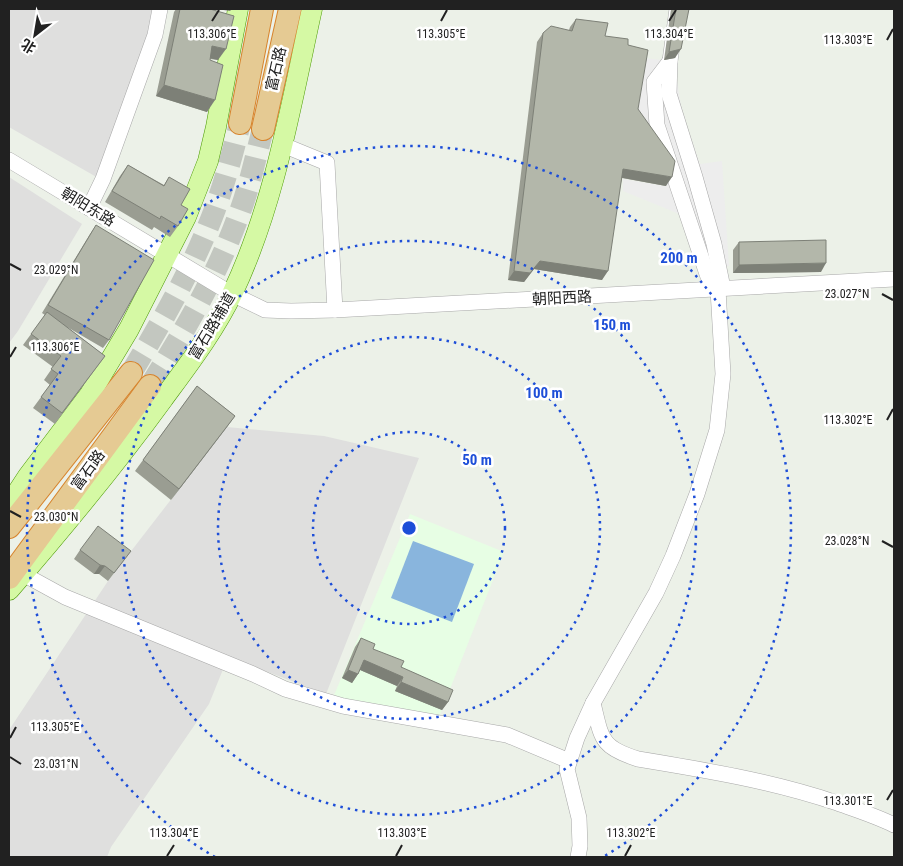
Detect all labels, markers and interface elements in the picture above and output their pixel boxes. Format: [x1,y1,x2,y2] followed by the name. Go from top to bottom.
[10,10,60,60] north arrow
[187,27,237,41] text: 113.306°E
[416,27,466,41] text: 113.305°E
[644,27,694,41] text: 113.304°E
[823,33,873,47] text: 113.303°E
[18,36,38,57] text: 北
[262,45,290,93] street label: 富石路
[58,184,118,230] street label: 朝阳东路
[660,249,698,267] text: 200 m
[34,263,78,277] text: 23.029°N
[532,287,592,309] street label: 朝阳西路
[825,287,869,301] text: 23.027°N
[185,289,239,363] street label: 富石路辅道
[593,316,631,334] text: 150 m
[30,340,80,354] text: 113.306°E
[525,384,563,402] text: 100 m
[823,413,873,427] text: 113.302°E
[67,447,109,493] street label: 富石路
[462,451,492,469] text: 50 m
[34,510,78,524] text: 23.030°N
[400,519,418,537] centre of rings
[825,534,869,548] text: 23.028°N
[30,720,80,734] text: 113.305°E
[34,757,78,771] text: 23.031°N
[823,794,873,808] text: 113.301°E
[149,826,199,840] text: 113.304°E
[377,826,427,840] text: 113.303°E
[606,826,656,840] text: 113.302°E

